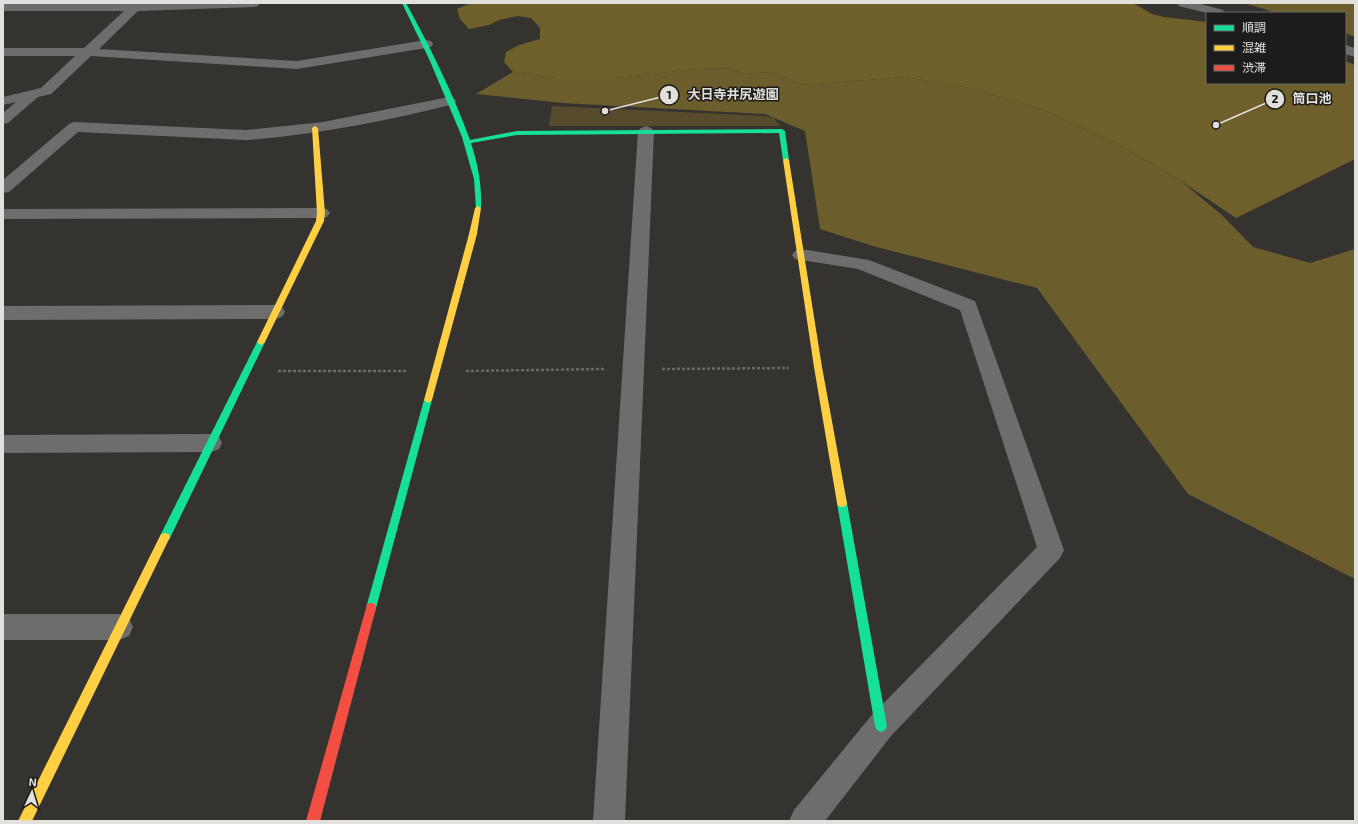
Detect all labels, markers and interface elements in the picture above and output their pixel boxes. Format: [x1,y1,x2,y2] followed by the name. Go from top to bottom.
[1206,12,1346,84] legend
[1242,20,1266,34] text: 順調
[1242,40,1266,54] text: 混雑
[1242,60,1266,74] text: 渋滞
[659,82,786,107] callout: 大日寺井尻遊園
[687,86,779,102] text: 大日寺井尻遊園
[1265,86,1340,111] callout: 筒口池
[666,87,672,101] text: 1
[1292,90,1332,106] text: 筒口池
[1272,91,1279,105] text: 2
[12,772,52,812] north arrow
[28,775,37,788] text: N

